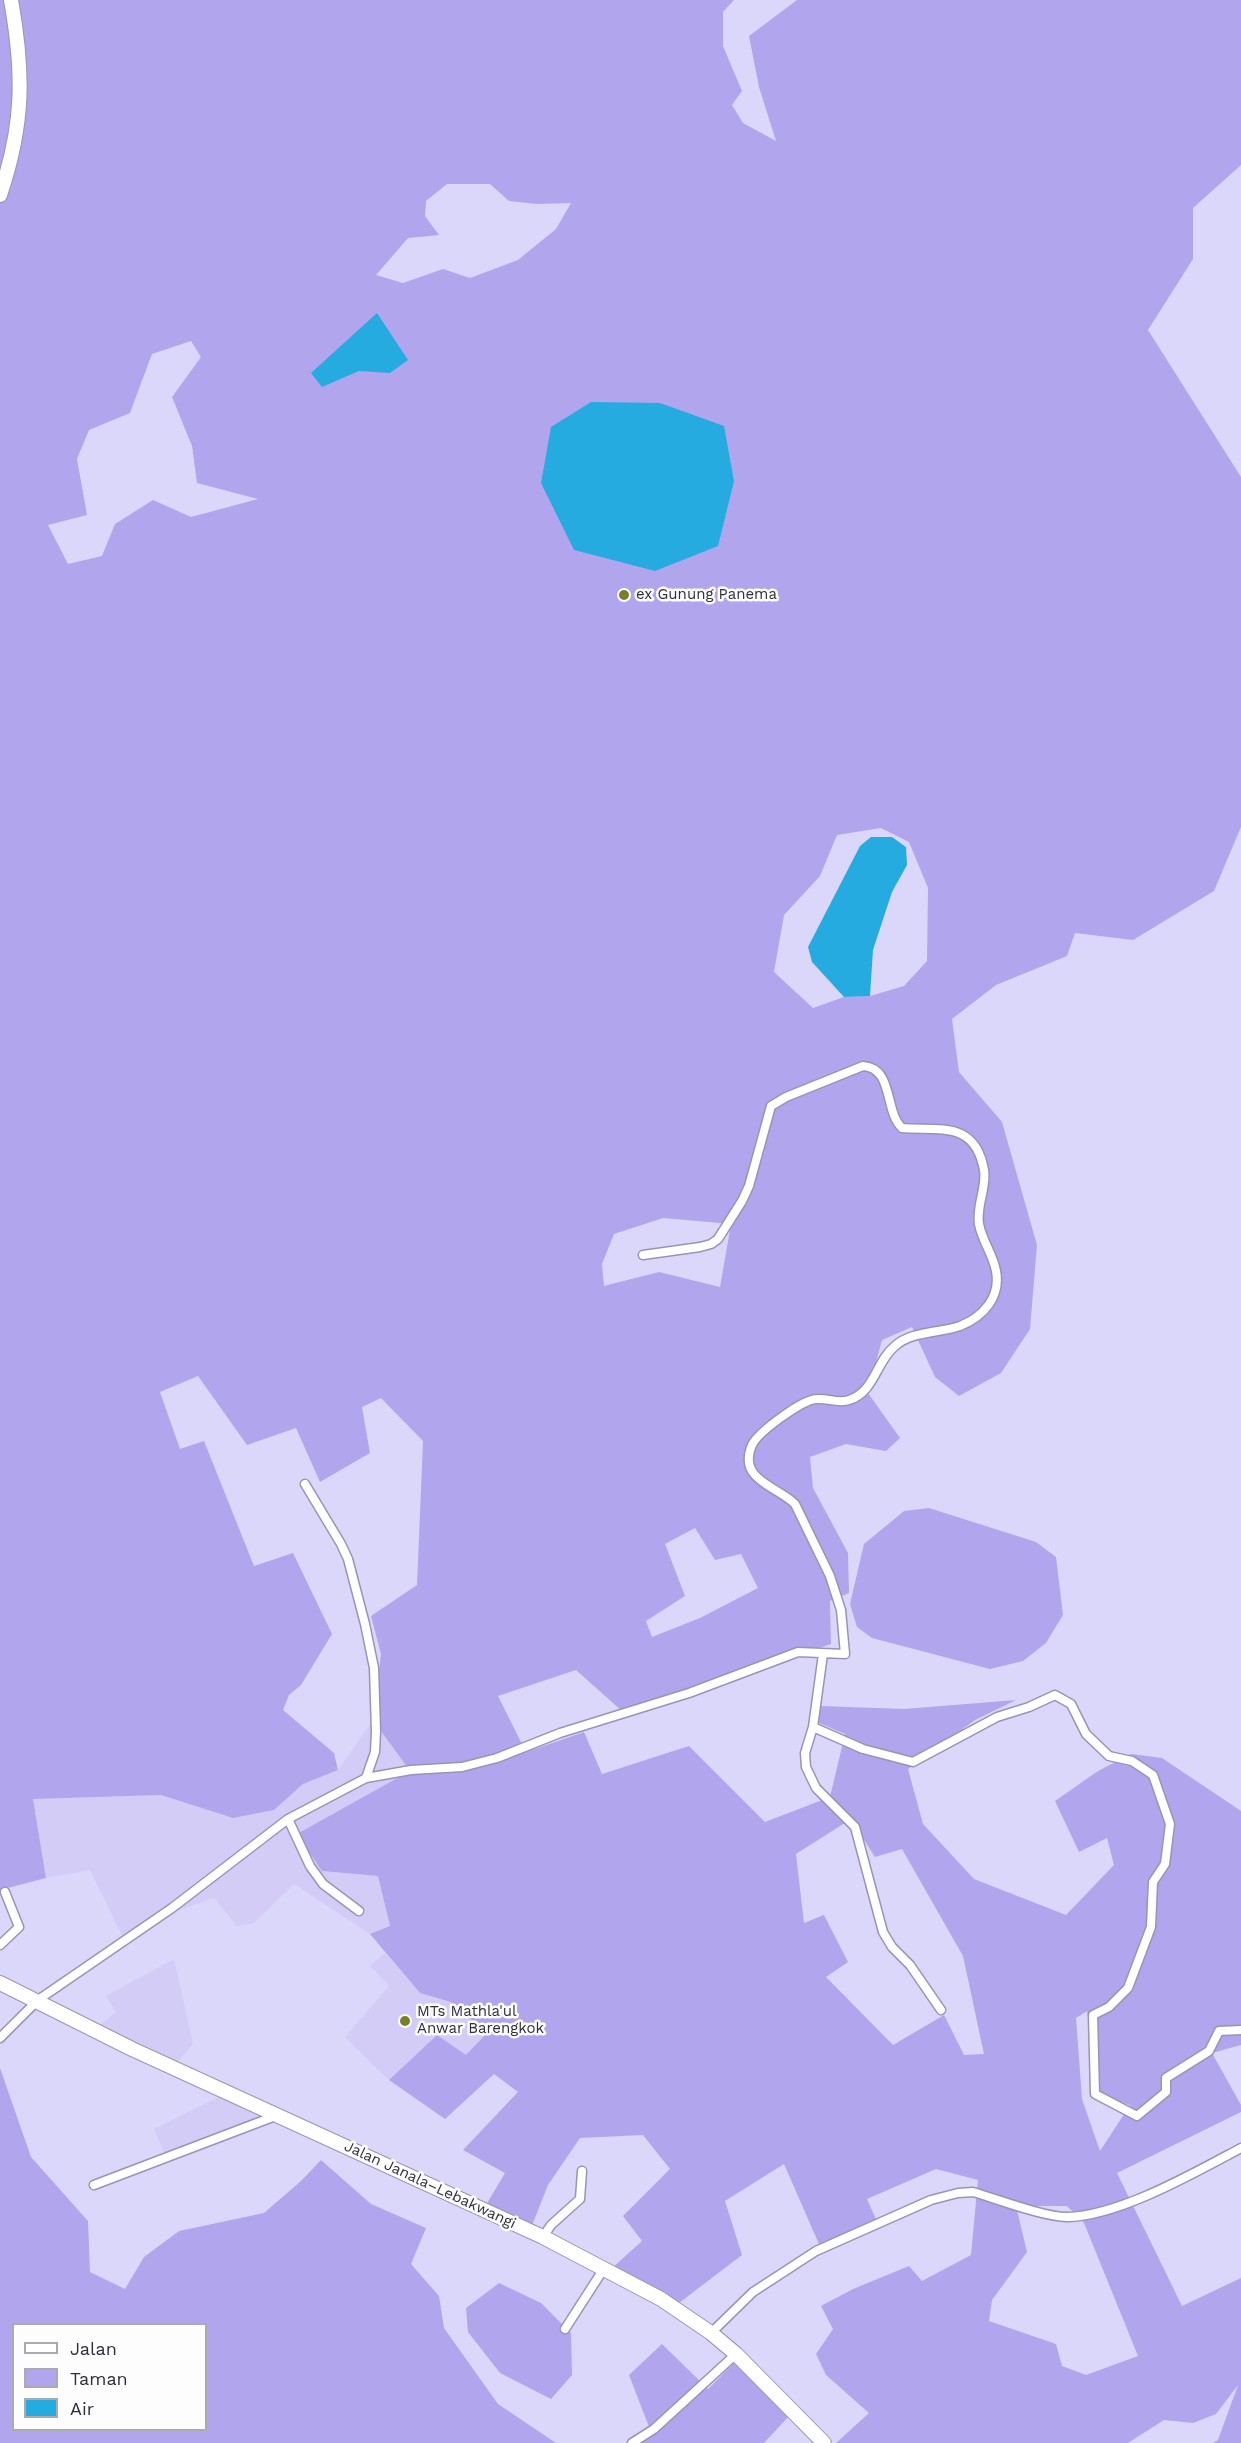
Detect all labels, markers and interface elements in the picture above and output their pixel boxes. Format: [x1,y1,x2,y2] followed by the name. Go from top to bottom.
[636,586,777,604] place label: ex Gunung Panema
[617,588,631,602] marker: ex Gunung Panema
[417,2003,544,2038] place label: MTs Mathla'ul Anwar Barengkok
[398,2014,412,2028] marker: MTs Mathla'ul Anwar Barengkok
[341,2137,519,2233] street label: Jalan Janala–Lebakwangi
[12,2323,207,2431] legend
[70,2338,117,2359] text: Jalan
[70,2368,128,2389] text: Taman
[70,2398,94,2419] text: Air

